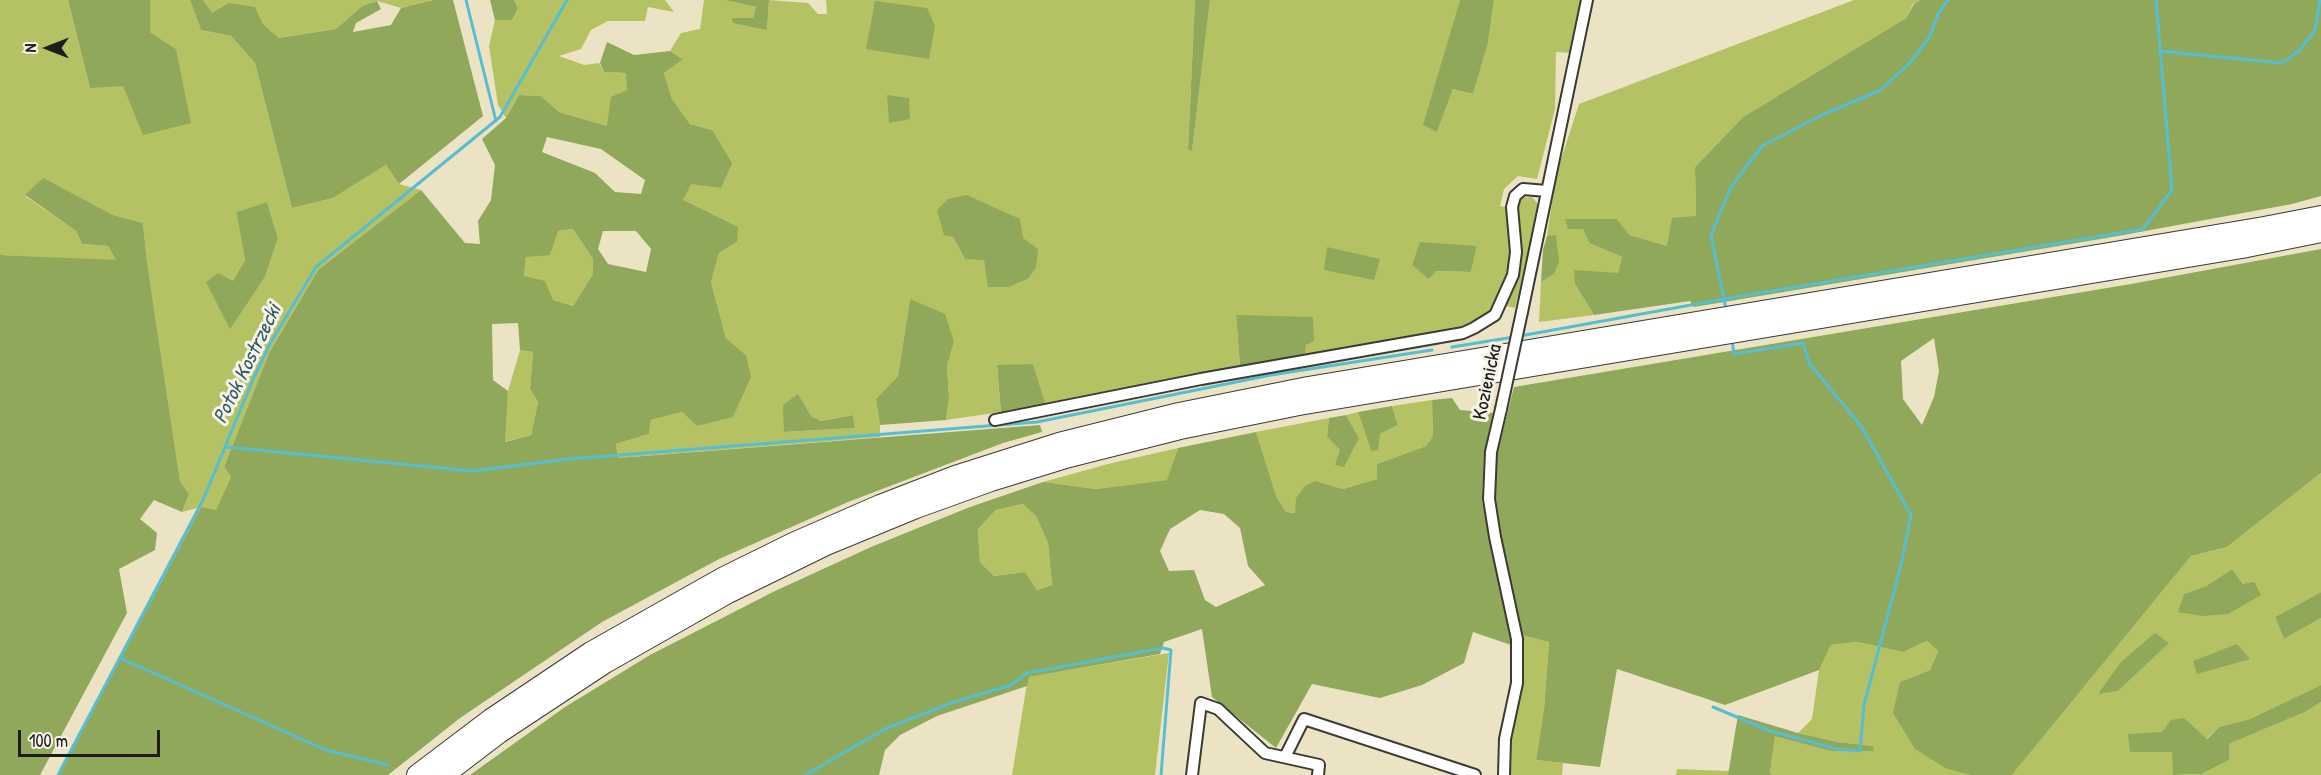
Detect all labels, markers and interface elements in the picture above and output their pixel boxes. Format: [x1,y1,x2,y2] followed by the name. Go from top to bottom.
[18,18,78,78] north arrow
[19,44,41,52] text: N
[208,300,288,428] water label: Potok Kostrzecki
[1468,342,1508,422] street label: Kozienicka
[21,718,164,756] scale bar
[29,728,68,753] text: 100 m

